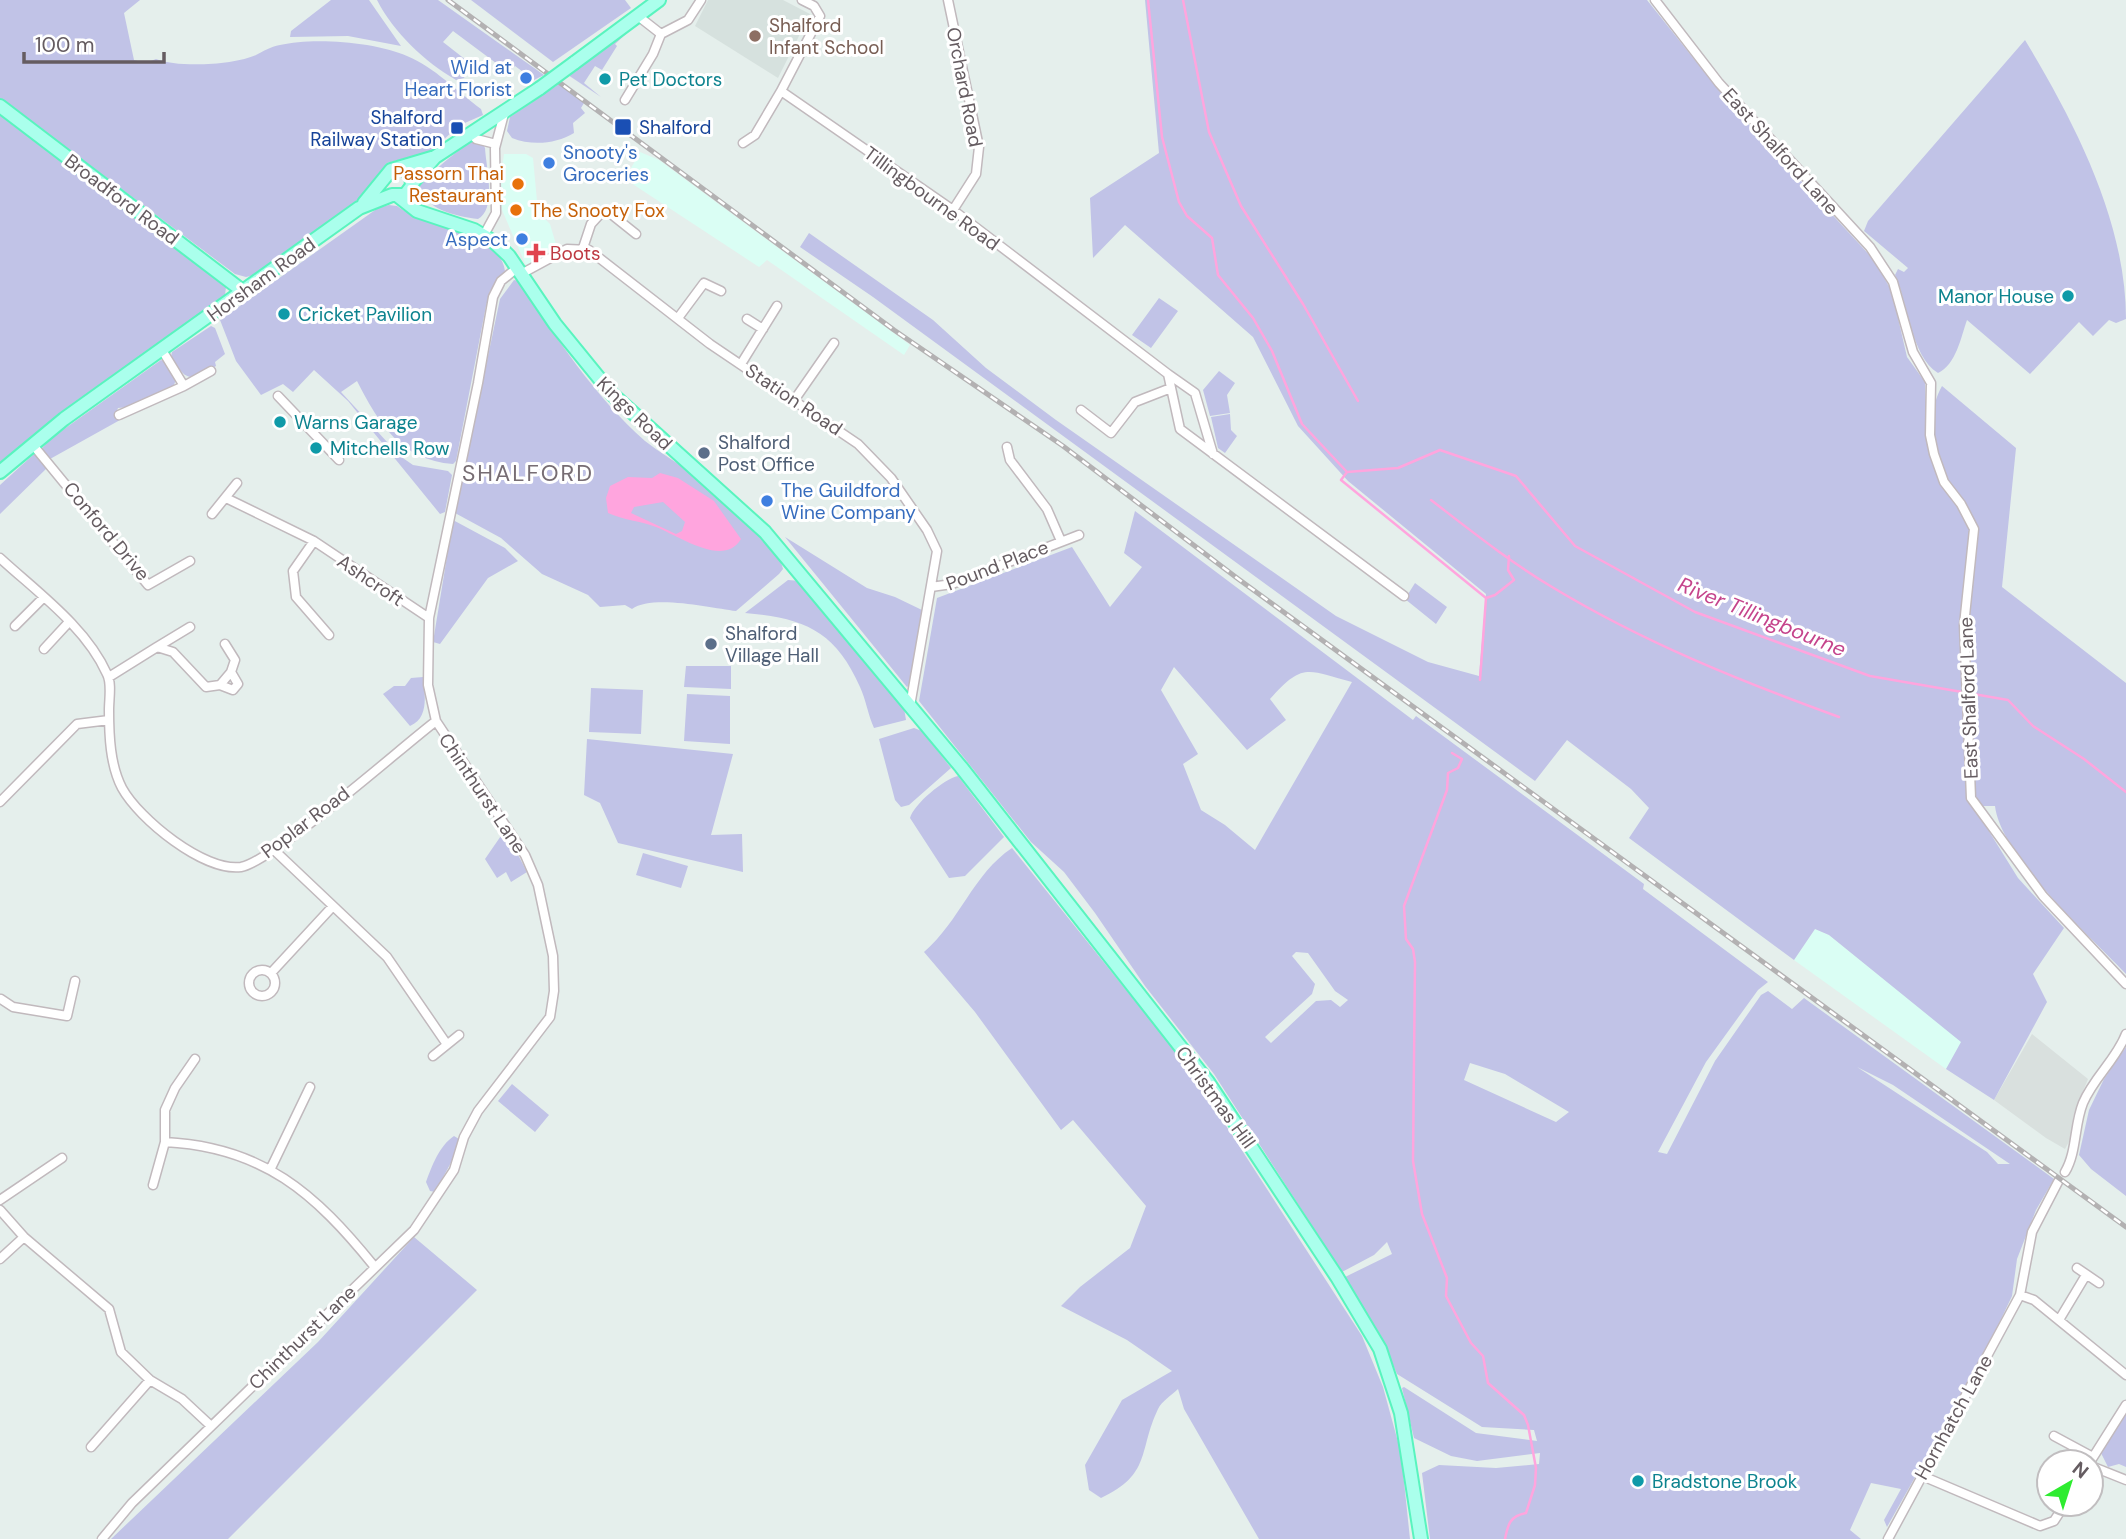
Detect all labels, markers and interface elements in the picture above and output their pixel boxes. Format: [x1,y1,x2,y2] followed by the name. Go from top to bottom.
[769,13,884,60] place label: Shalford Infant School
[24,21,164,65] scale bar
[941,25,988,149] street label: Orchard Road
[747,28,763,44] marker: Shalford Infant School
[35,31,95,59] text: 100 m
[405,55,512,102] place label: Wild at Heart Florist
[619,67,722,92] place label: Pet Doctors
[518,70,534,86] marker: Wild at Heart Florist
[597,71,613,87] marker: Pet Doctors
[1717,83,1844,220] street label: East Shalford Lane
[310,105,443,152] place label: Shalford Railway Station
[639,115,711,140] place label: Shalford
[613,117,633,137] marker: Shalford
[449,120,465,136] marker: Shalford Railway Station
[563,140,649,187] place label: Snooty's Groceries
[859,141,1005,256] street label: Tillingbourne Road
[60,148,184,251] street label: Broadford Road
[541,155,557,171] marker: Snooty's Groceries
[393,161,504,208] place label: Passorn Thai Restaurant
[510,176,526,192] marker: Passorn Thai Restaurant
[530,198,665,223] place label: The Snooty Fox
[508,202,524,218] marker: The Snooty Fox
[445,227,508,252] place label: Aspect
[514,231,530,247] marker: Aspect
[202,232,321,327] street label: Horsham Road
[550,241,601,266] place label: Boots
[528,245,544,261] marker: Boots
[1938,284,2054,309] place label: Manor House
[2060,288,2076,304] marker: Manor House
[298,302,432,327] place label: Cricket Pavilion
[276,306,292,322] marker: Cricket Pavilion
[740,358,847,441] street label: Station Road
[591,371,678,456] street label: Kings Road
[294,410,417,435] place label: Warns Garage
[272,414,288,430] marker: Warns Garage
[718,430,815,477] place label: Shalford Post Office
[330,436,450,461] place label: Mitchells Row
[308,440,324,456] marker: Mitchells Row
[696,445,712,461] marker: Shalford Post Office
[462,458,594,488] district label: SHALFORD
[58,477,155,586] street label: Conford Drive
[781,478,916,525] place label: The Guildford Wine Company
[759,493,775,509] marker: The Guildford Wine Company
[942,534,1052,596] street label: Pound Place
[332,549,409,612] street label: Ashcroft
[1674,571,1850,663] water label: River Tillingbourne
[1953,616,1984,779] street label: East Shalford Lane
[725,621,819,668] place label: Shalford Village Hall
[703,636,719,652] marker: Shalford Village Hall
[433,728,532,858] street label: Chinthurst Lane
[256,781,355,864] street label: Poplar Road
[1170,1041,1261,1153] street label: Christmas Hill
[243,1280,361,1395] street label: Chinthurst Lane
[1909,1350,1998,1484] street label: Hornhatch Lane
[2035,1448,2105,1518] north arrow
[2067,1456,2094,1484] text: N
[1652,1469,1798,1494] place label: Bradstone Brook
[1630,1473,1646,1489] marker: Bradstone Brook

